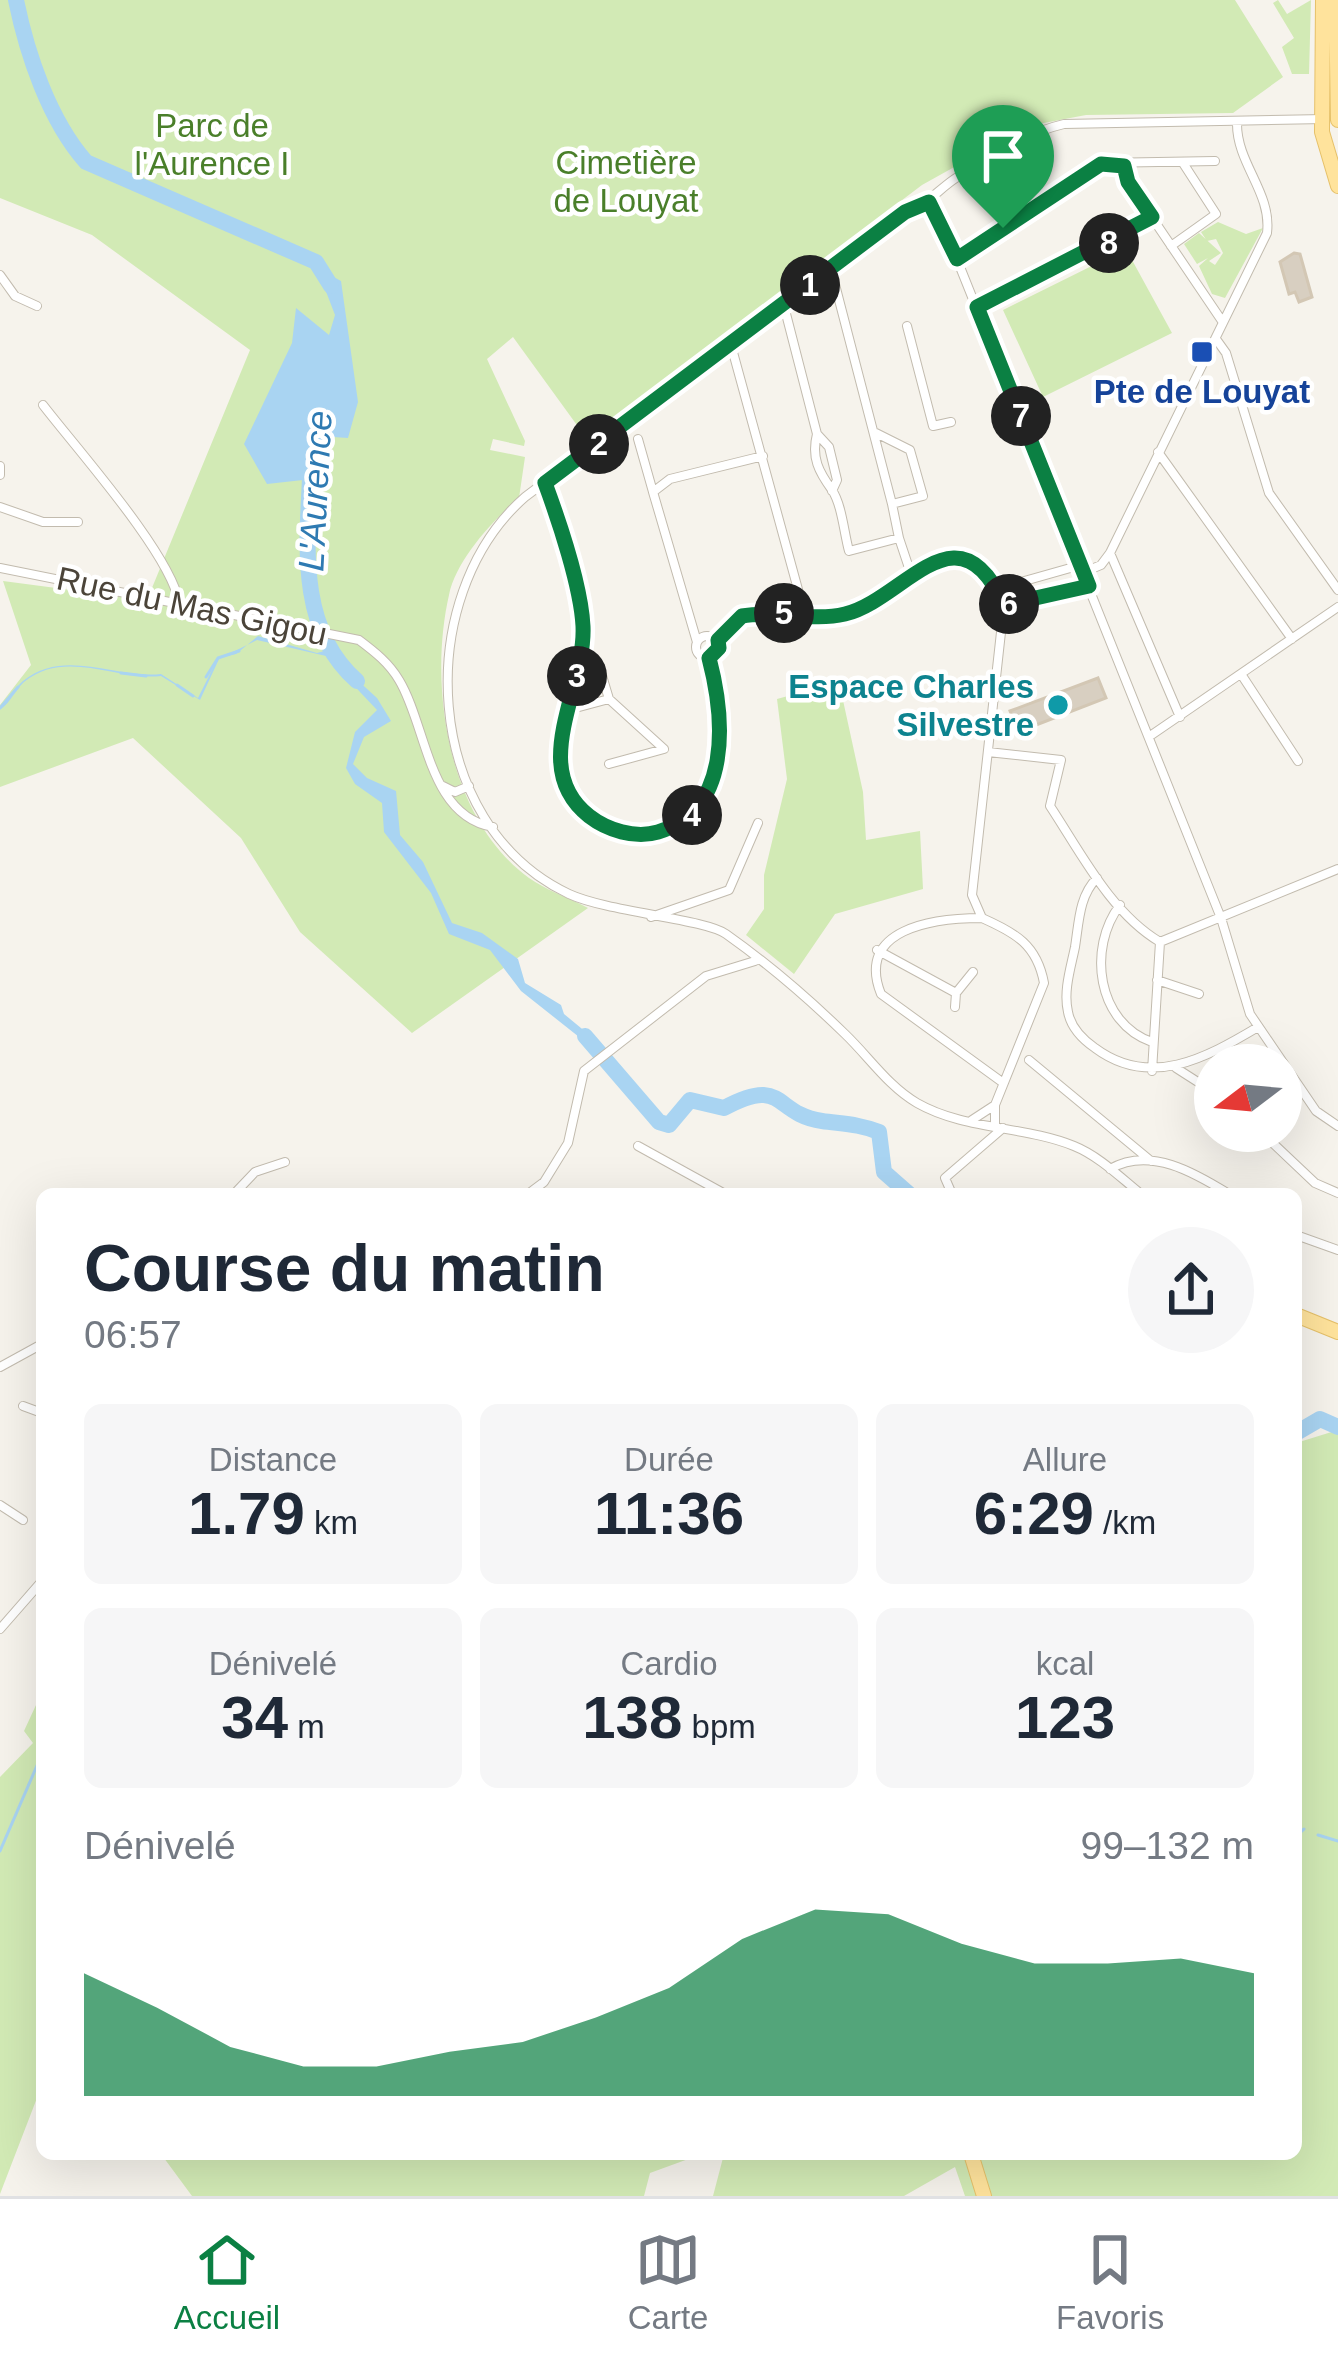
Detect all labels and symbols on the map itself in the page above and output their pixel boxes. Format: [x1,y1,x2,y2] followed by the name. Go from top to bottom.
[952,105,1054,228] pin
[135,107,289,182] park label: Parc de l'Aurence I
[554,144,698,219] park label: Cimetière de Louyat
[1079,213,1139,273] pin: 8
[780,255,840,315] pin: 1
[1189,339,1215,365] marker: Pte de Louyat
[1094,373,1310,410] place label: Pte de Louyat
[991,386,1051,446] pin: 7
[290,410,340,572] water label: L'Aurence
[569,414,629,474] pin: 2
[54,559,330,653] street label: Rue du Mas Gigou
[979,574,1039,634] pin: 6
[754,583,814,643] pin: 5
[547,646,607,706] pin: 3
[788,668,1034,743] place label: Espace Charles Silvestre
[1045,692,1071,718] marker: Espace Charles Silvestre
[662,785,722,845] pin: 4
[1194,1044,1302,1152] north arrow

